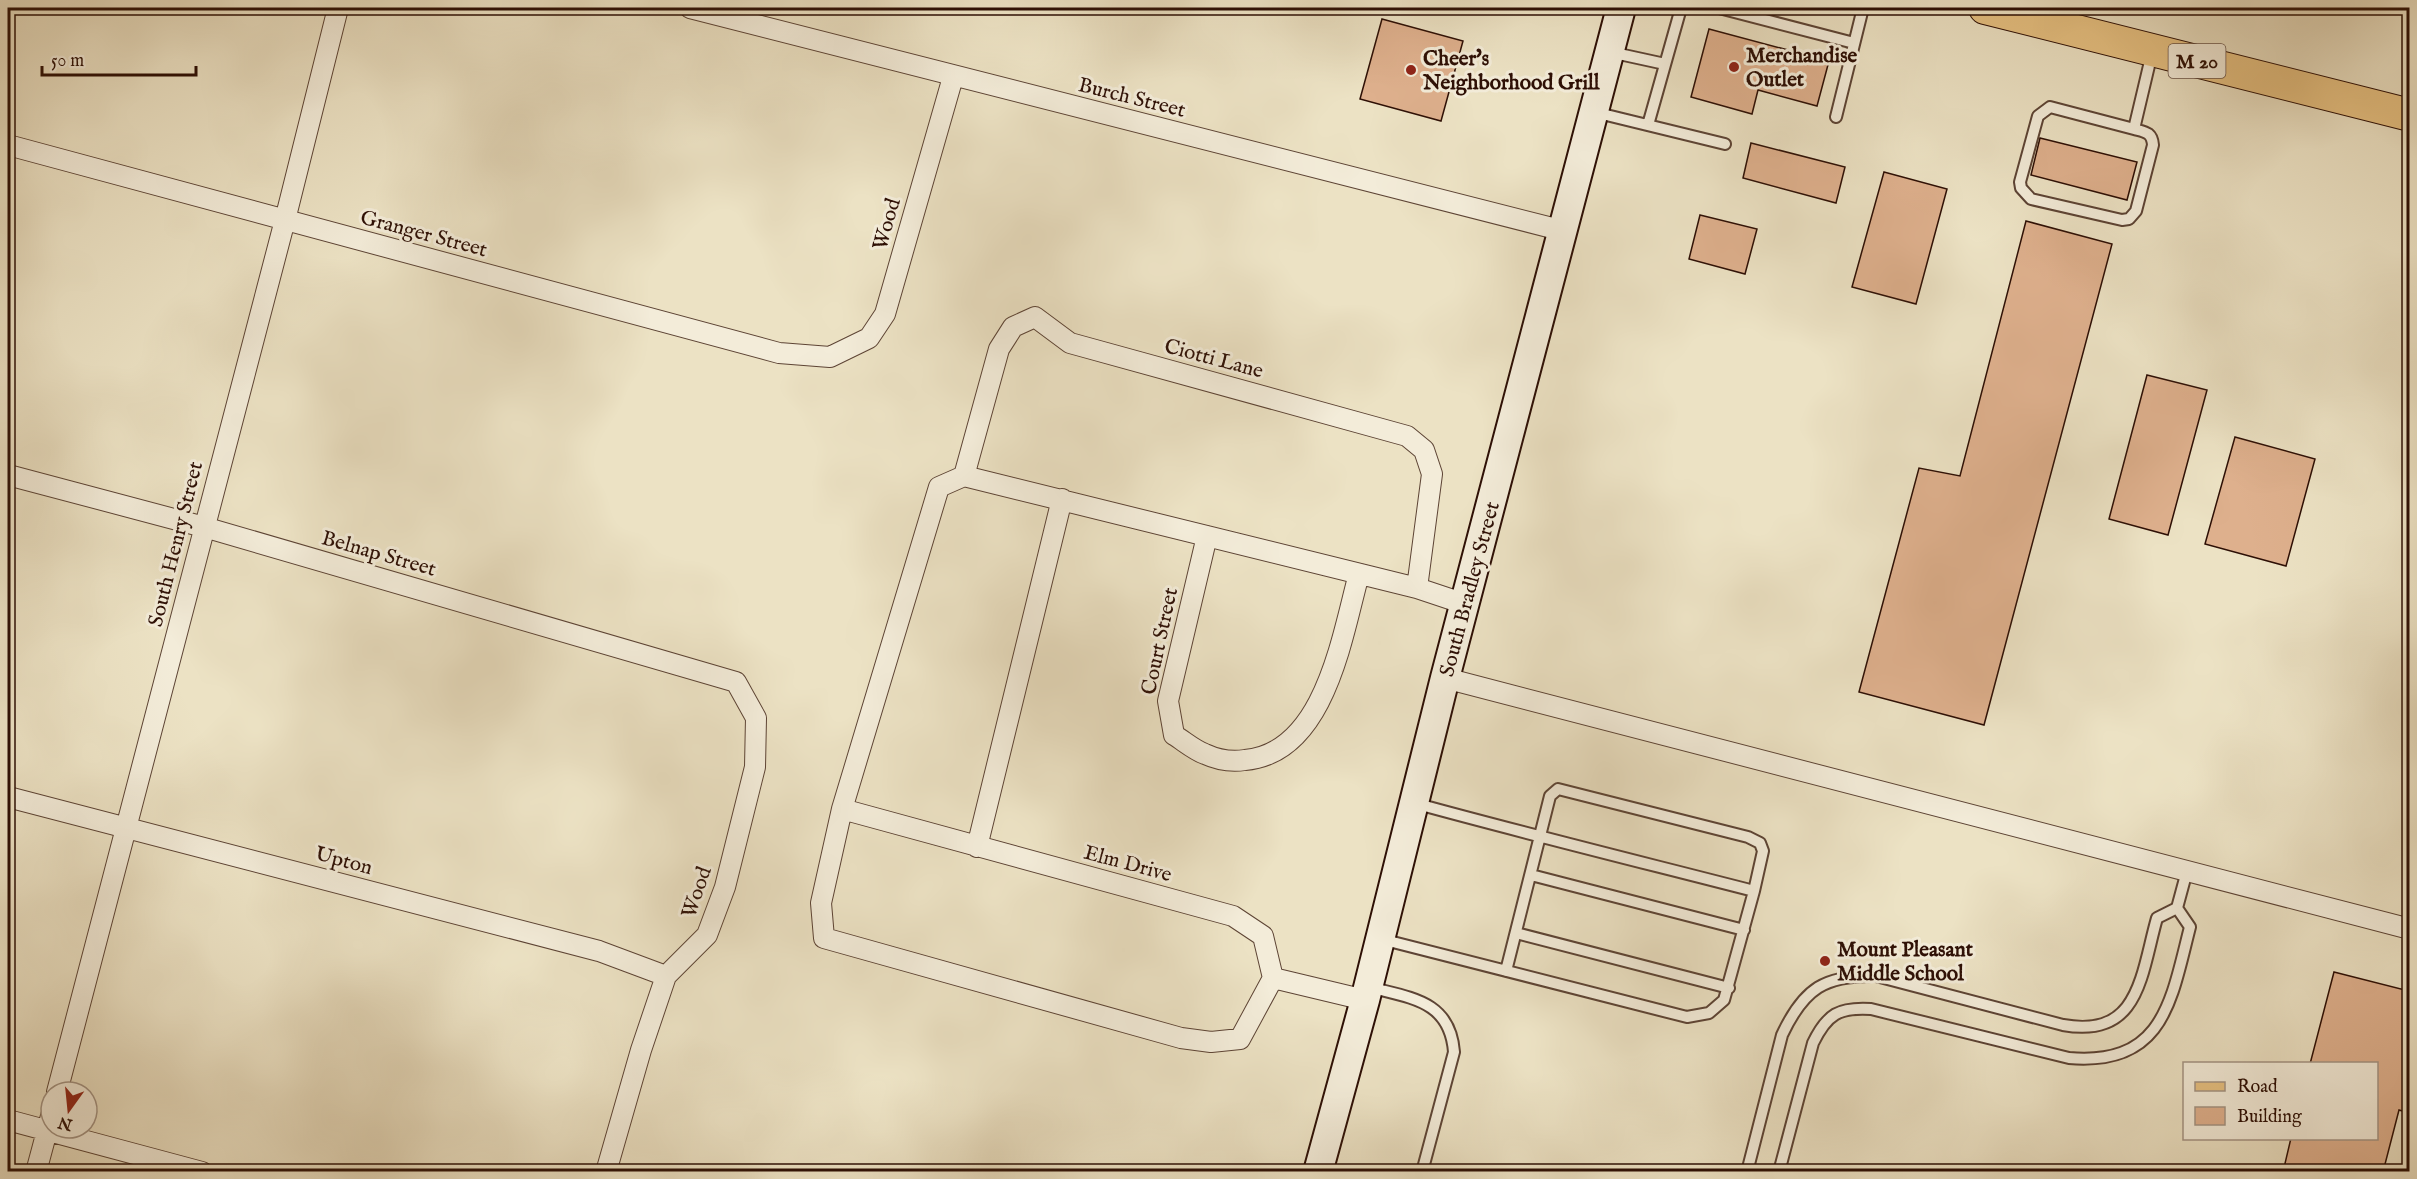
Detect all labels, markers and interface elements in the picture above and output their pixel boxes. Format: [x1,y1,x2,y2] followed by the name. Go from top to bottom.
[42,39,196,77] scale bar
[1746,43,1858,94] place label: Merchandise Outlet
[2168,44,2226,78] road number: M 20
[1422,46,1601,97] place label: Cheer's Neighborhood Grill
[51,50,84,73] text: 50 m
[1727,60,1741,74] marker: Merchandise Outlet
[1404,63,1418,77] marker: Cheer's Neighborhood Grill
[1075,72,1188,125] street label: Burch Street
[867,195,908,253] street label: Wood
[357,205,490,264] street label: Granger Street
[1161,333,1266,386] street label: Ciotti Lane
[143,459,210,630] street label: South Henry Street
[1434,499,1507,680] street label: South Bradley Street
[318,525,439,584] street label: Belnap Street
[1136,585,1185,697] street label: Court Street
[1081,840,1175,889] street label: Elm Drive
[312,841,375,882] street label: Upton
[676,862,719,922] street label: Wood
[1837,937,1974,988] place label: Mount Pleasant Middle School
[1818,954,1832,968] marker: Mount Pleasant Middle School
[2183,1062,2378,1140] legend
[2237,1076,2278,1099] text: Road
[39,1080,99,1140] north arrow
[2237,1106,2302,1129] text: Building
[56,1111,76,1134] text: N

